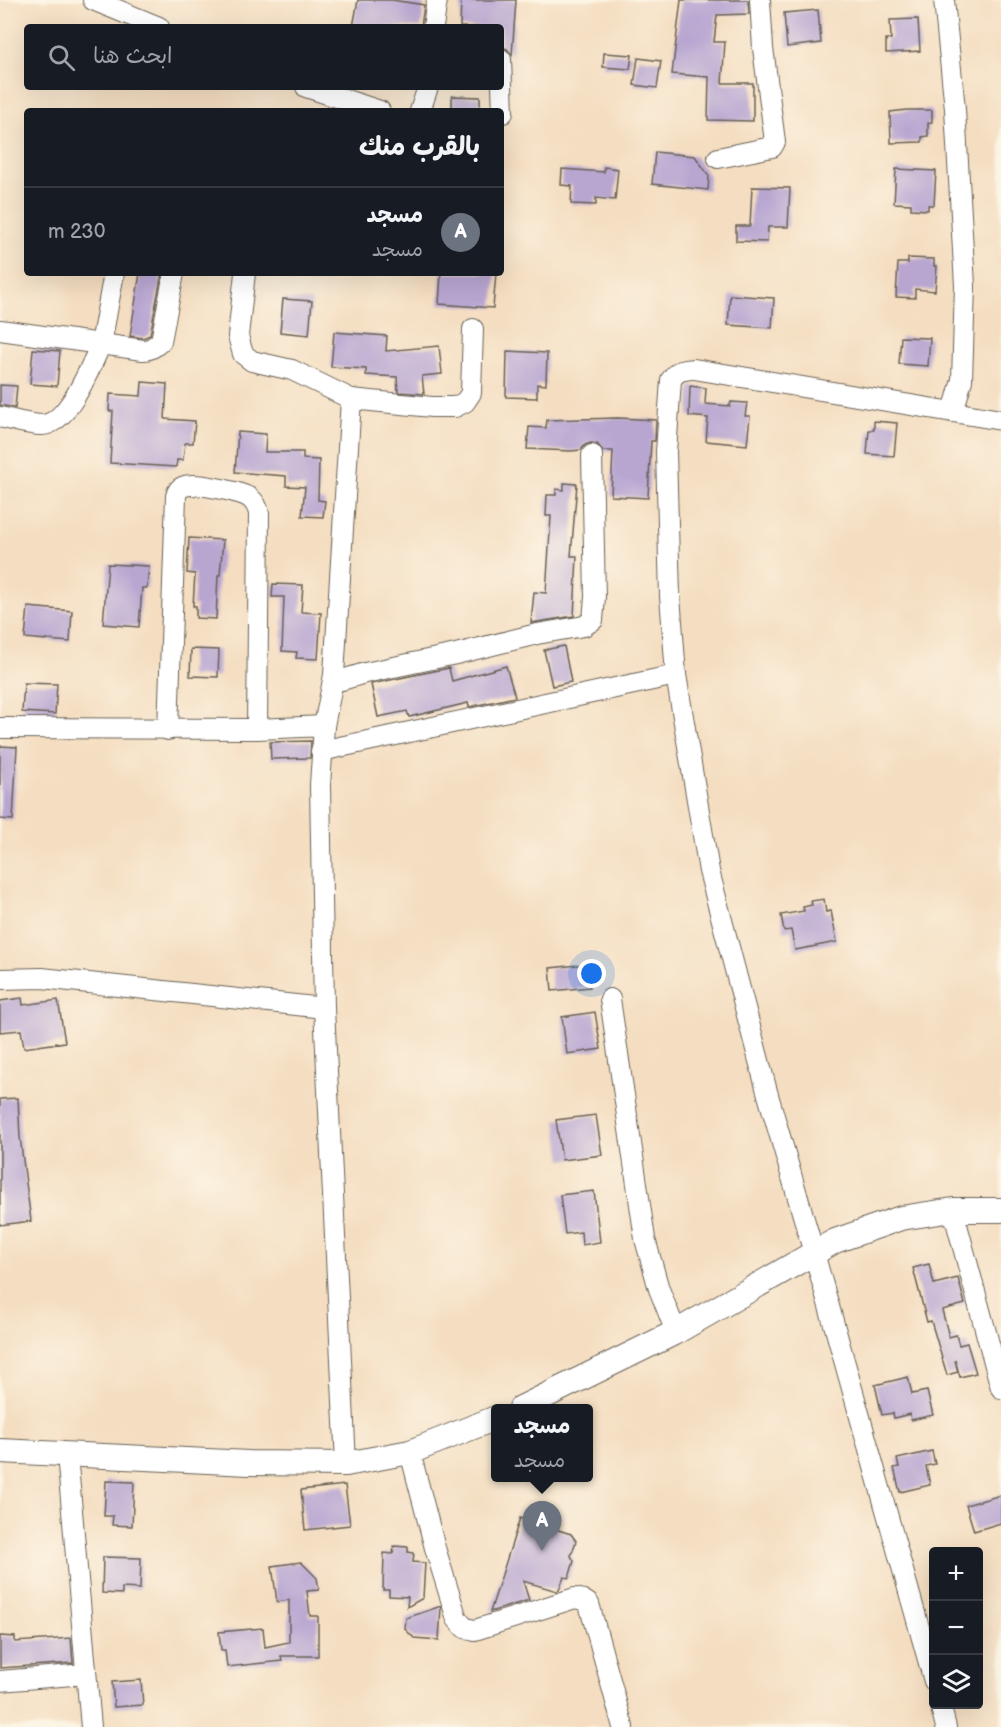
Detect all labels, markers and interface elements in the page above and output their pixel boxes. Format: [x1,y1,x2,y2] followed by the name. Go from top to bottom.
[24,24,504,90] search box
[45,41,78,74] icon: search
[93,43,173,70] text: ابحث هنا
[359,132,480,163] text: بالقرب منك
[367,202,423,229] text: مسجد
[48,220,105,244] text: 230 m
[454,220,467,244] text: A
[372,238,423,262] text: مسجد
[577,959,606,988] your location
[491,1404,593,1482] popup
[514,1413,570,1440] text: مسجد
[514,1449,565,1473] text: مسجد
[522,1502,562,1551] pin: A
[929,1547,983,1709] map controls
[929,1547,983,1601] button: +
[929,1601,983,1655] button: −
[929,1655,983,1709] button: layers

